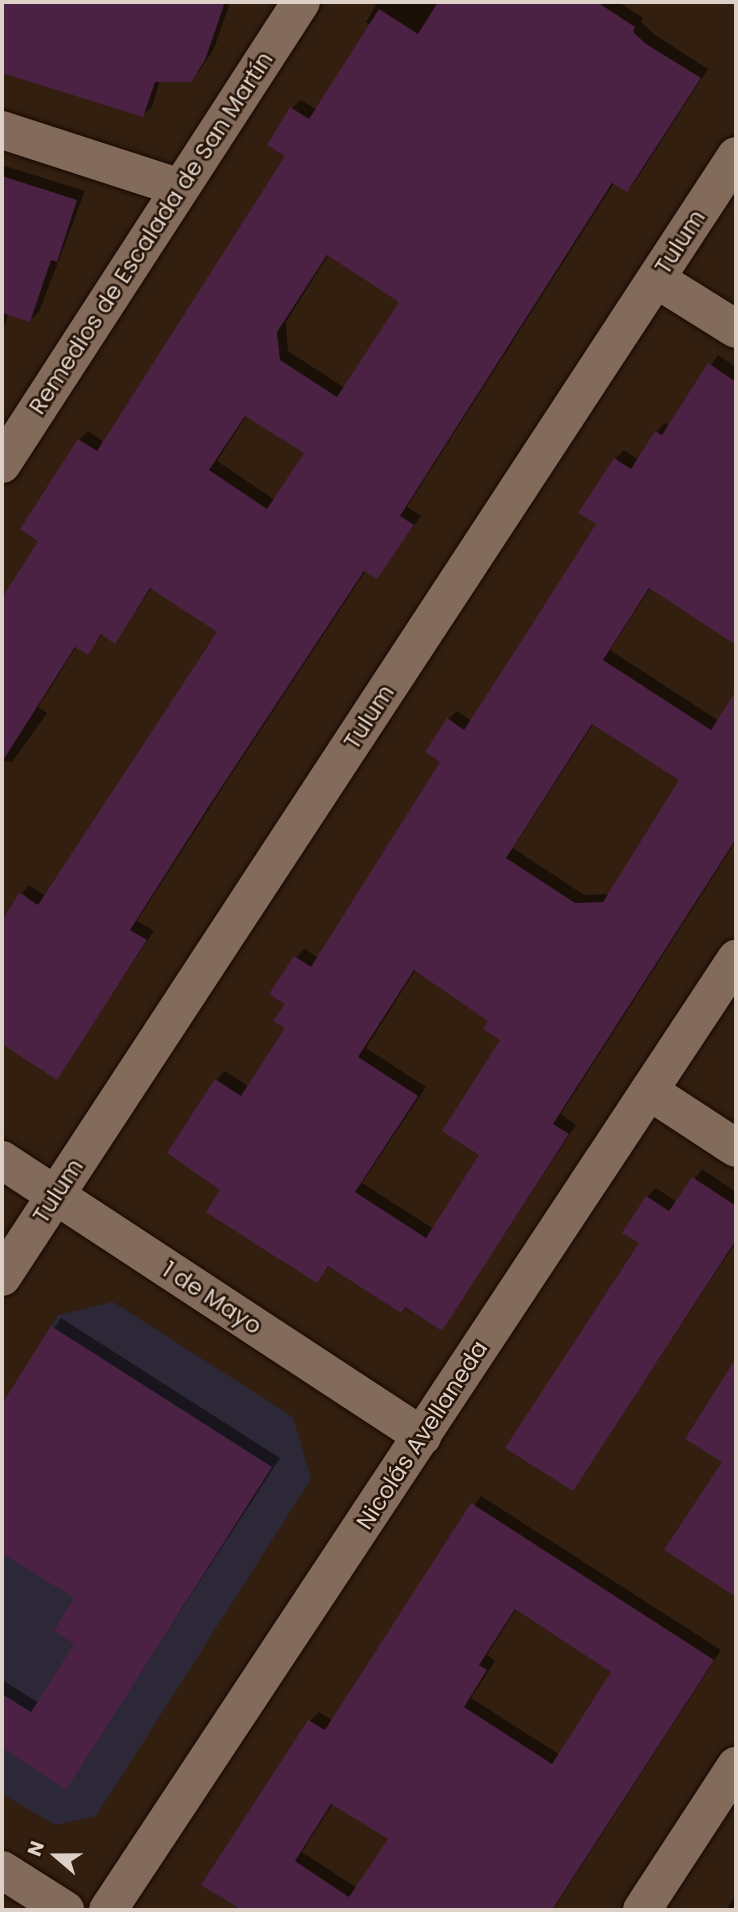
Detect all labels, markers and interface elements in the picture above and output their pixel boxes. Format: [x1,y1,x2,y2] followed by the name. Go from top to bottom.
[23,47,279,419] street label: Remedios de Escalada de San Martín
[649,205,711,279] street label: Tulum
[338,680,400,754] street label: Tulum
[27,1154,89,1228] street label: Tulum
[157,1256,267,1340] street label: 1 de Mayo
[351,1335,493,1535] street label: Nicolás Avellaneda
[21,1821,91,1891] north arrow
[21,1837,51,1860] text: N

